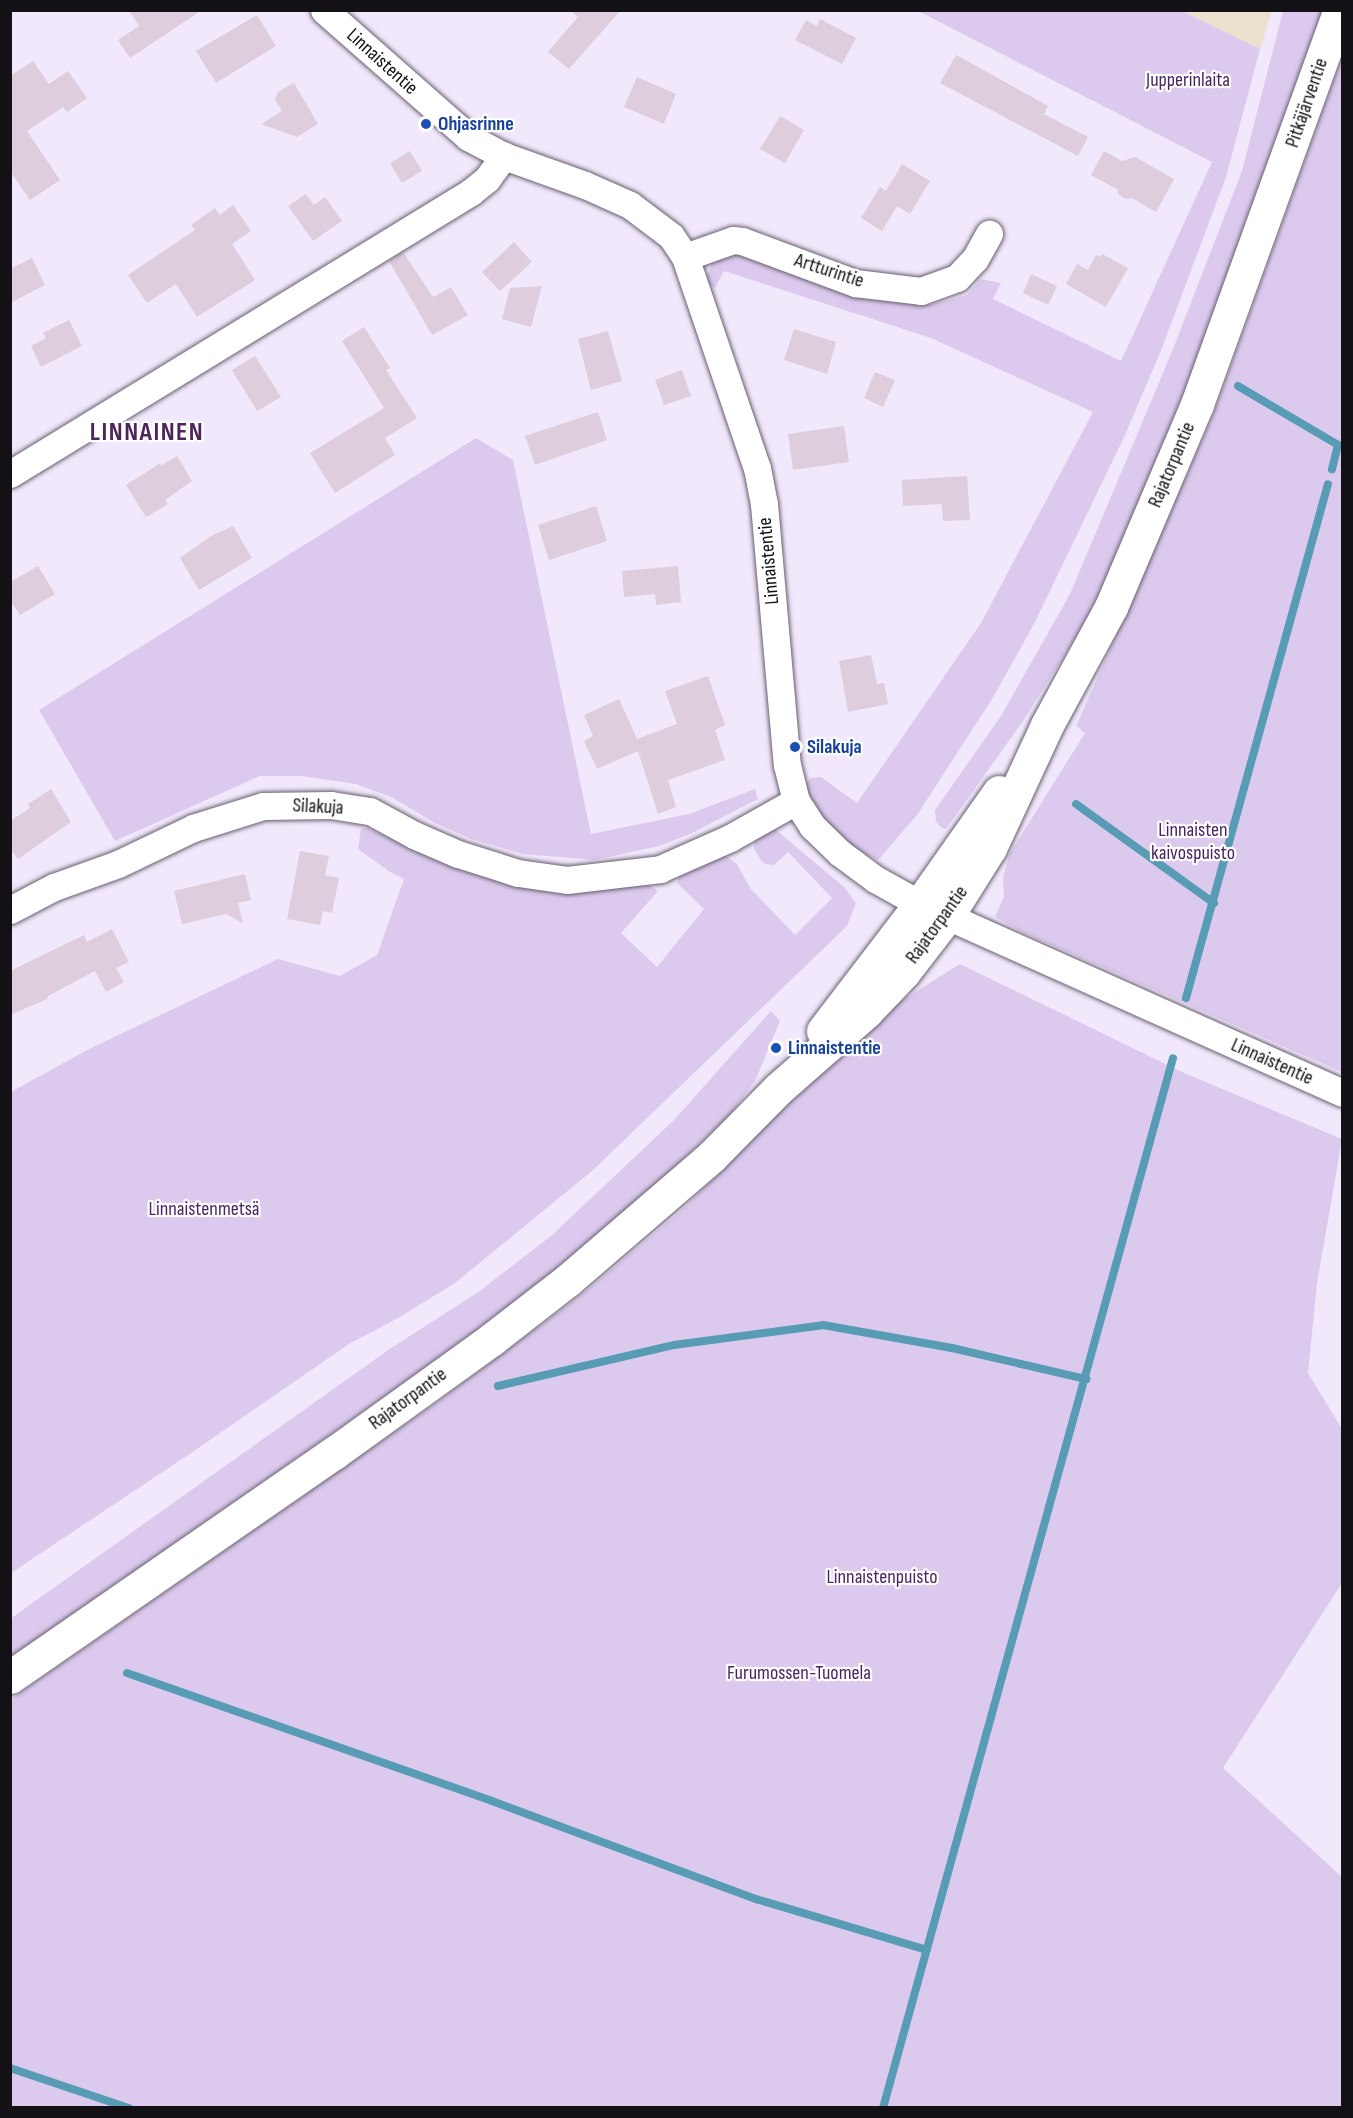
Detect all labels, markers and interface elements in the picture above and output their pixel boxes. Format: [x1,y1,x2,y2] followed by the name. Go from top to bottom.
[342,24,422,100] street label: Linnaistentie
[1281,55,1333,151] street label: Pitkäjärventie
[1146,68,1230,92] park label: Jupperinlaita
[438,112,514,136] place label: Ohjasrinne
[419,117,433,131] marker: Ohjasrinne
[791,249,867,293] street label: Artturintie
[90,417,204,449] district label: LINNAINEN
[1143,419,1201,511] street label: Rajatorpantie
[753,516,785,606] street label: Linnaistentie
[807,735,862,759] place label: Silakuja
[788,740,802,754] marker: Silakuja
[292,794,344,820] street label: Silakuja
[1151,819,1235,866] park label: Linnaisten kaivospuisto
[901,881,973,969] street label: Rajatorpantie
[1227,1033,1317,1091] street label: Linnaistentie
[788,1036,881,1060] place label: Linnaistentie
[769,1041,783,1055] marker: Linnaistentie
[149,1197,259,1221] park label: Linnaistenmetsä
[364,1363,452,1435] street label: Rajatorpantie
[826,1565,938,1589] park label: Linnaistenpuisto
[727,1661,871,1685] park label: Furumossen-Tuomela

